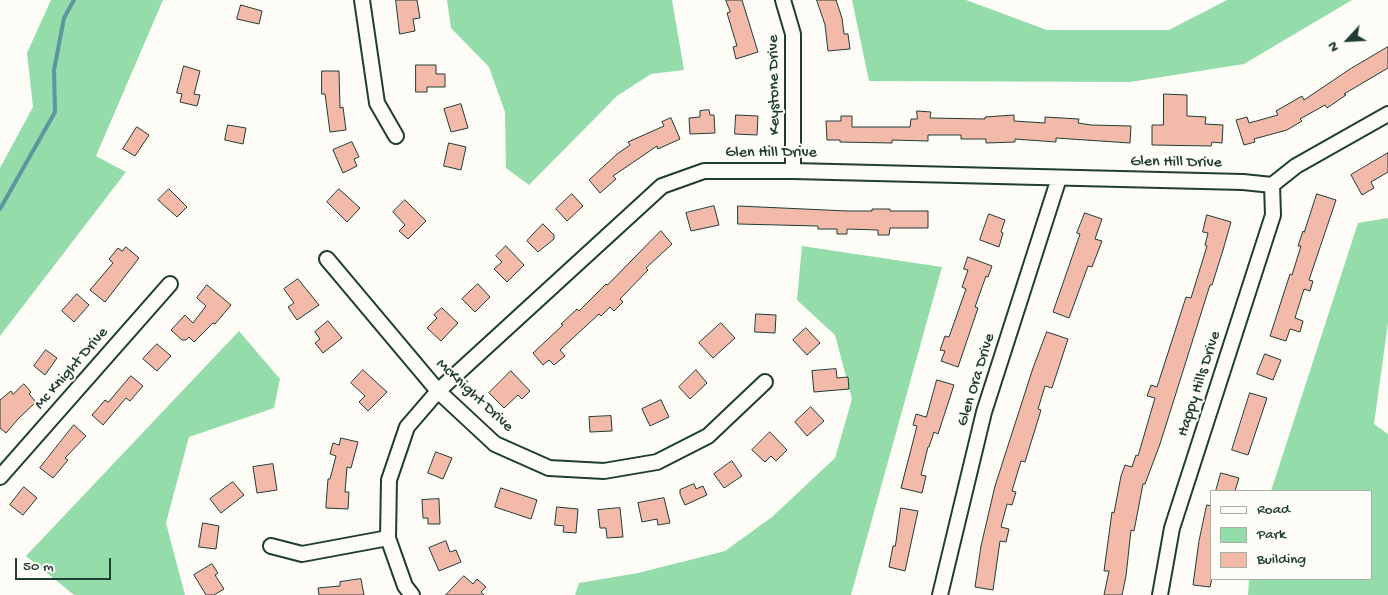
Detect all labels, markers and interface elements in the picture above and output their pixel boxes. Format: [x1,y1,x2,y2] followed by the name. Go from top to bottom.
[1323,15,1373,65] north arrow
[765,35,785,135] street label: Keystone Drive
[1324,39,1344,54] text: N
[725,144,817,164] street label: Glen Hill Drive
[1130,153,1222,173] street label: Glen Hill Drive
[31,324,113,414] street label: Mc Knight Drive
[1174,329,1226,439] street label: Happy Hills Drive
[954,331,1000,429] street label: Glen Ora Drive
[431,355,517,437] street label: McKnight Drive
[1210,490,1373,580] legend
[1257,501,1290,519] text: Road
[1257,526,1286,544] text: Park
[18,548,114,580] scale bar
[1257,551,1306,569] text: Building
[23,558,54,576] text: 50 m

